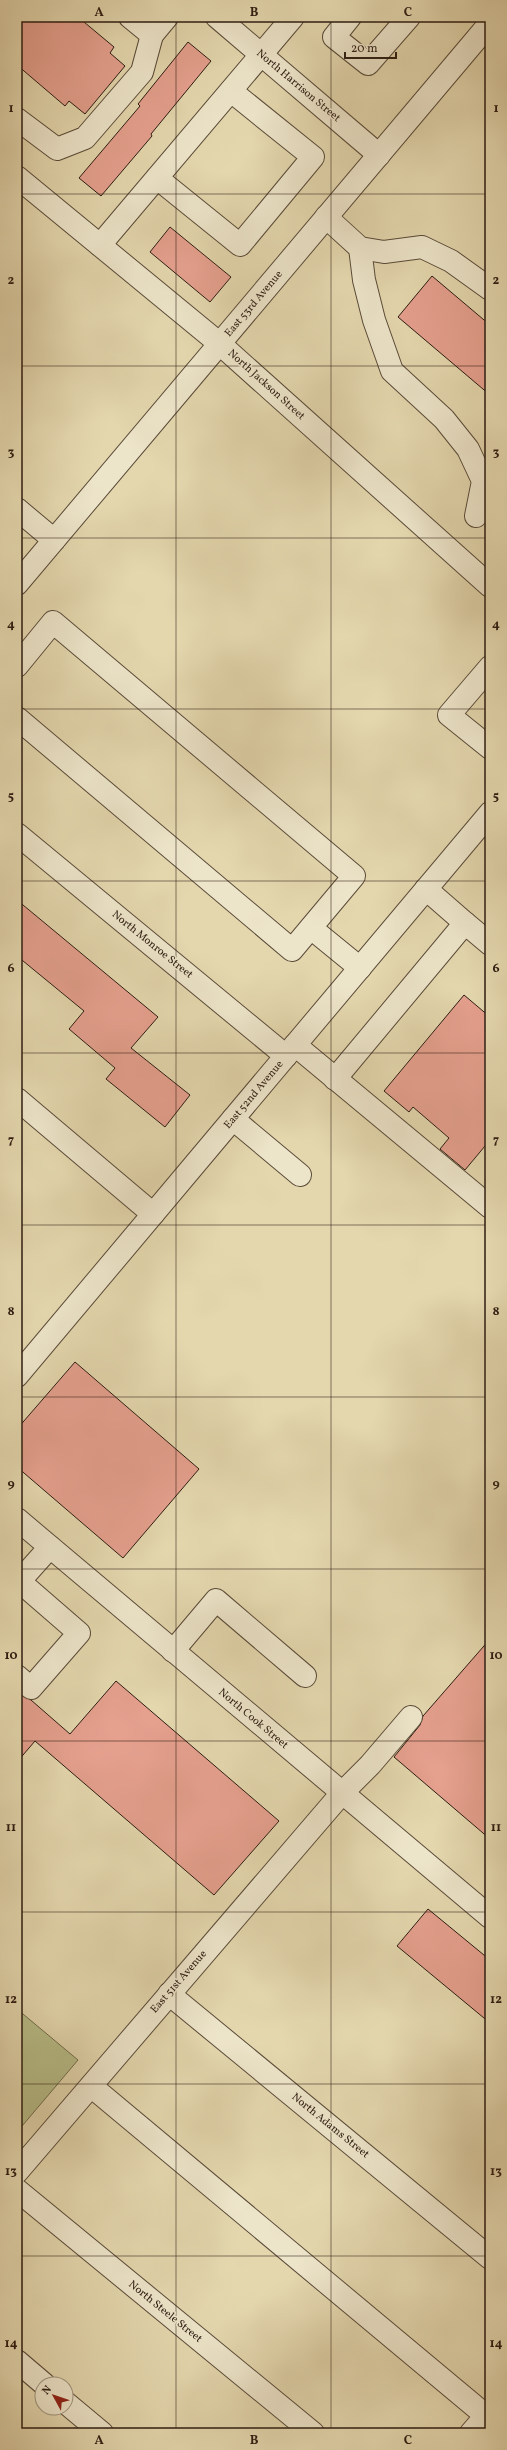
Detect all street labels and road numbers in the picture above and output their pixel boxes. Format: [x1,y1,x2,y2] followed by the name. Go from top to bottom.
[253,46,343,126] street label: North Harrison Street
[222,267,286,341] street label: East 53rd Avenue
[224,346,308,424] street label: North Jackson Street
[108,908,196,983] street label: North Monroe Street
[221,1058,287,1132] street label: East 52nd Avenue
[215,1685,291,1753] street label: North Cook Street
[147,1947,211,2017] street label: East 51st Avenue
[288,2090,372,2162] street label: North Adams Street
[125,2278,205,2347] street label: North Steele Street

